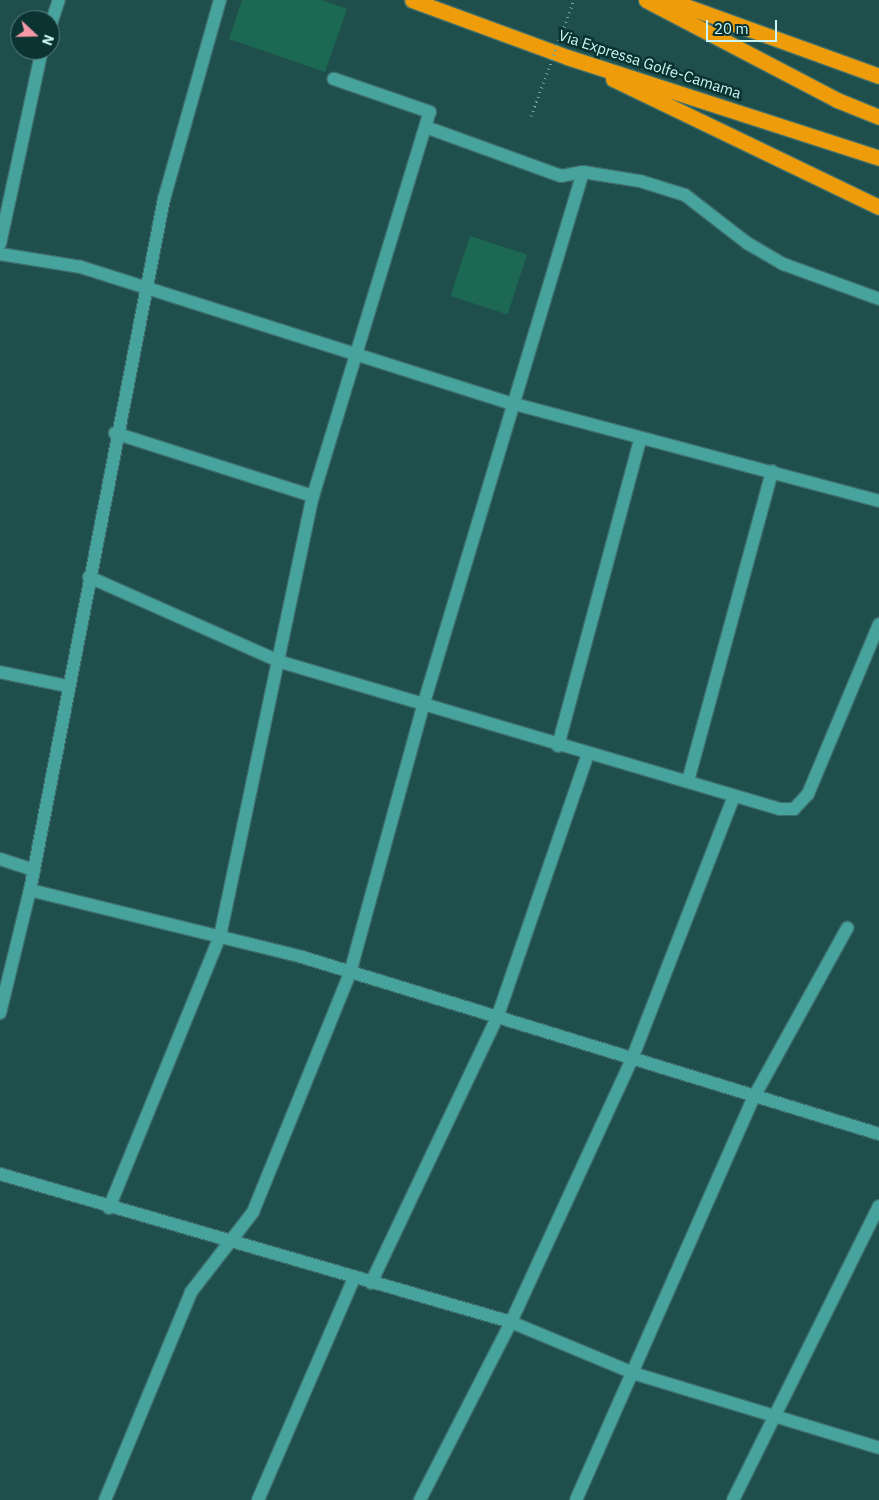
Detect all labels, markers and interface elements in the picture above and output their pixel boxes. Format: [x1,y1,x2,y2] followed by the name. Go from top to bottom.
[10,10,60,60] north arrow
[709,10,780,42] scale bar
[714,19,749,38] text: 20 m
[556,26,744,102] street label: Via Expressa Golfe-Camama
[38,32,58,48] text: N

